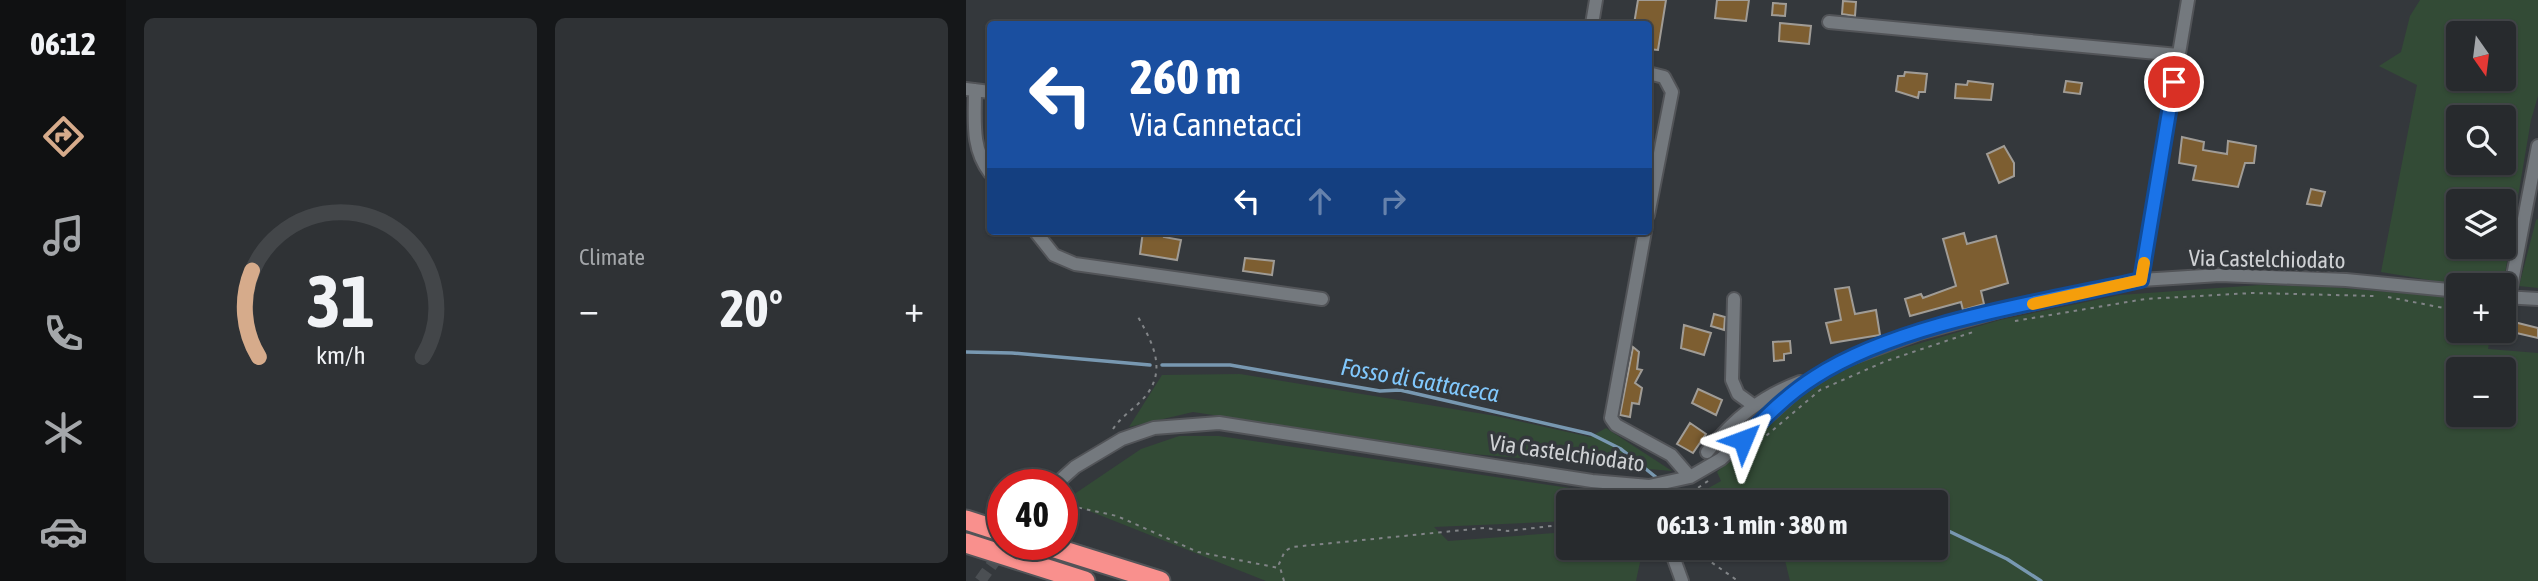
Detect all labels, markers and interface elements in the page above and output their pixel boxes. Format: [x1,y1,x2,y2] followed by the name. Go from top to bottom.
[2446,21,2516,91] north arrow
[2446,21,2516,427] map controls
[30,25,96,62] text: 06:12
[1130,48,1241,104] text: 260 m
[1015,49,1106,140] icon: left
[2144,52,2204,112] pin
[2155,63,2193,101] icon: arrive
[2446,105,2516,175] button: search
[1130,106,1302,143] text: Via Cannetacci
[39,112,88,161] icon: directions
[1228,182,1266,220] icon: left
[1301,182,1339,220] icon: ahead
[1374,182,1412,220] icon: right
[2446,189,2516,259] button: layers
[39,211,88,260] icon: music
[579,244,645,270] text: Climate
[2188,245,2346,273] street label: Via Castelchiodato
[306,259,375,342] text: 31
[2446,273,2516,343] button: +
[720,278,783,338] text: 20°
[579,287,599,330] text: −
[904,287,924,330] text: +
[39,309,88,358] icon: phone
[316,340,365,368] text: km/h
[1339,353,1501,407] water label: Fosso di Gattaceca
[2446,357,2516,427] button: −
[1706,403,1780,477] position arrow
[39,408,88,457] icon: climate
[1488,429,1646,477] street label: Via Castelchiodato
[987,469,1078,560] speed limit sign: 40
[39,507,88,556] icon: car
[1657,510,1847,540] text: 06:13 · 1 min · 380 m

